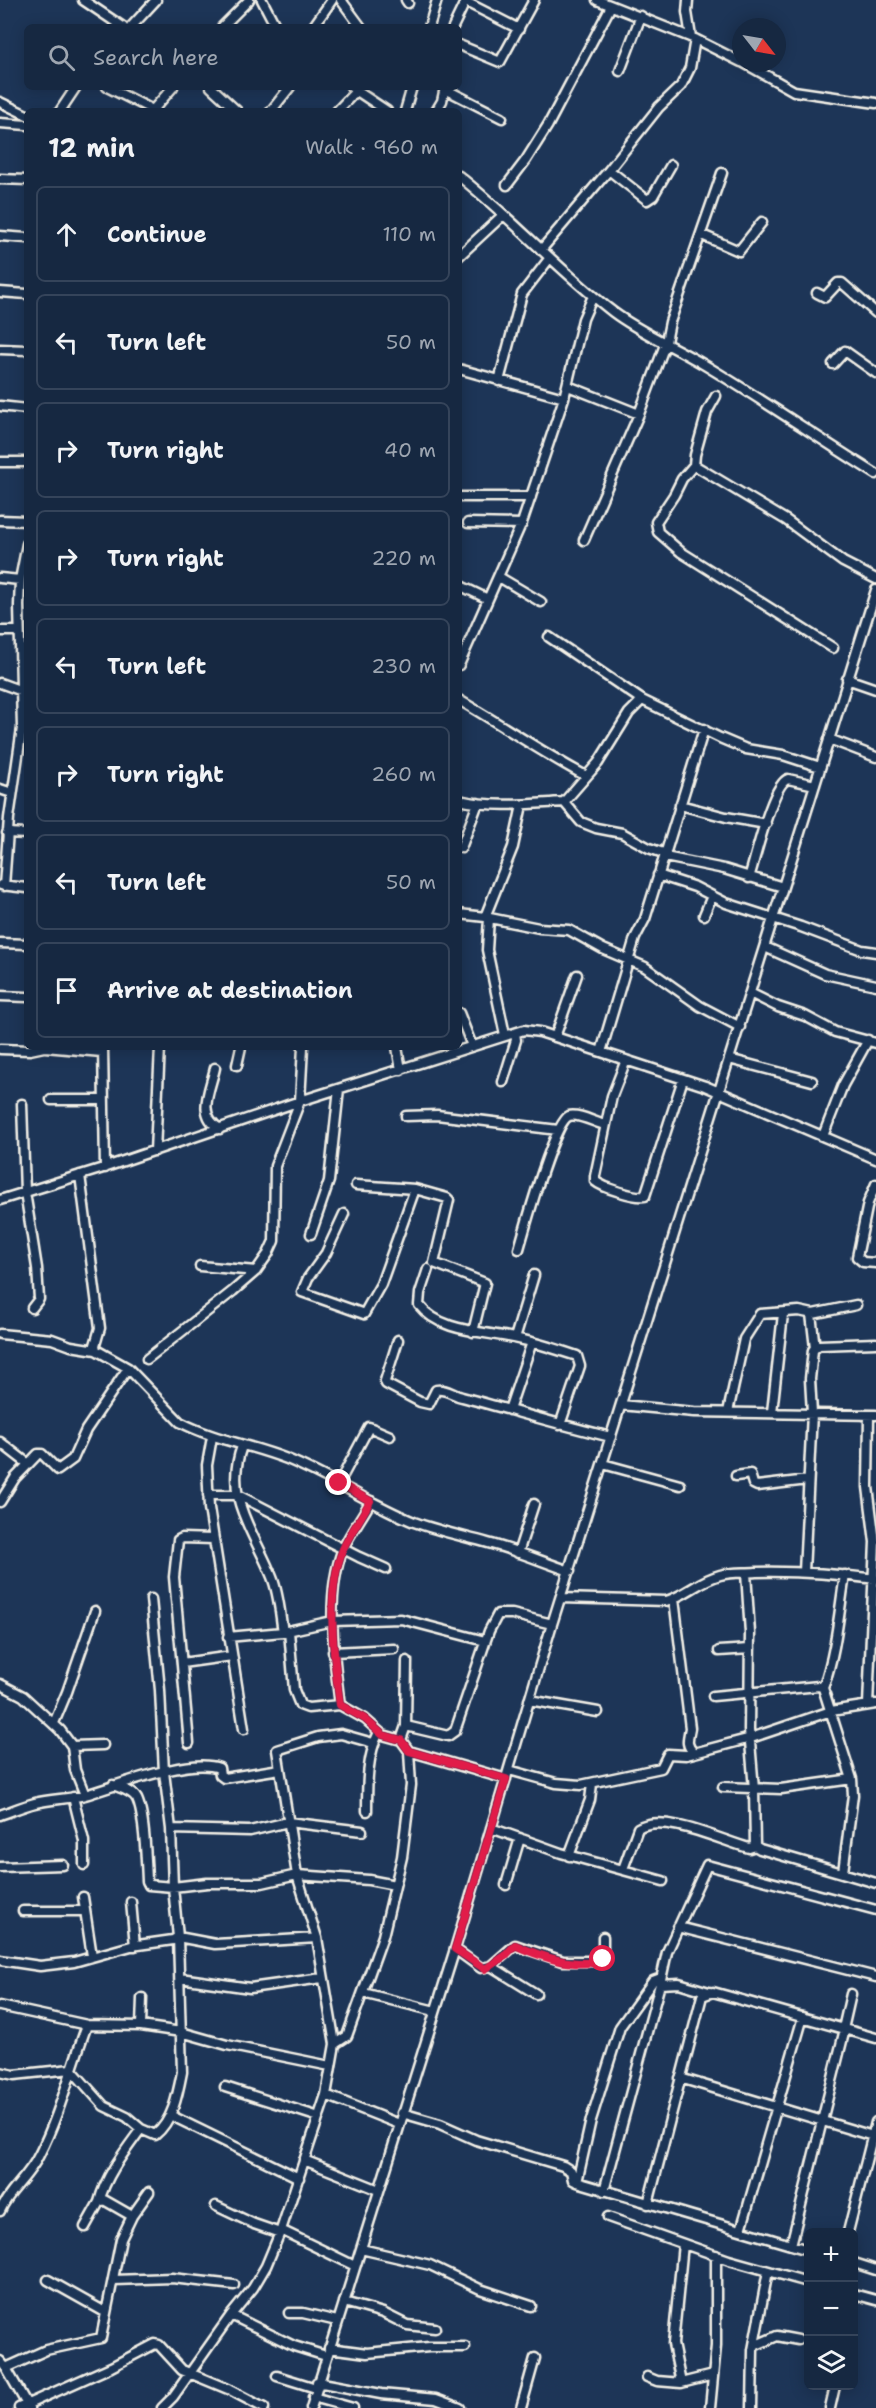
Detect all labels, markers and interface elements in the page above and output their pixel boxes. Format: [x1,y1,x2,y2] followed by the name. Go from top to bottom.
[732,18,786,72] north arrow
[24,24,462,90] search box
[45,41,78,74] icon: search
[93,43,219,72] text: Search here
[48,130,135,165] text: 12 min
[305,134,438,160] text: Walk · 960 m
[50,218,83,251] icon: ahead
[107,220,207,249] text: Continue
[382,221,436,247] text: 110 m
[50,326,83,359] icon: left
[107,328,206,357] text: Turn left
[386,329,436,355] text: 50 m
[50,434,83,467] icon: right
[107,436,224,465] text: Turn right
[384,437,436,463] text: 40 m
[50,542,83,575] icon: right
[107,544,224,573] text: Turn right
[372,545,436,571] text: 220 m
[50,650,83,683] icon: left
[107,652,206,681] text: Turn left
[371,653,436,679] text: 230 m
[50,758,83,791] icon: right
[107,760,224,789] text: Turn right
[371,761,436,787] text: 260 m
[50,866,83,899] icon: left
[107,868,206,897] text: Turn left
[386,869,436,895] text: 50 m
[50,974,83,1007] icon: arrive
[107,976,353,1005] text: Arrive at destination
[325,1469,351,1495] route end
[589,1945,615,1971] route start
[804,2228,858,2390] map controls
[804,2228,858,2282] button: +
[804,2282,858,2336] button: −
[804,2336,858,2390] button: layers

